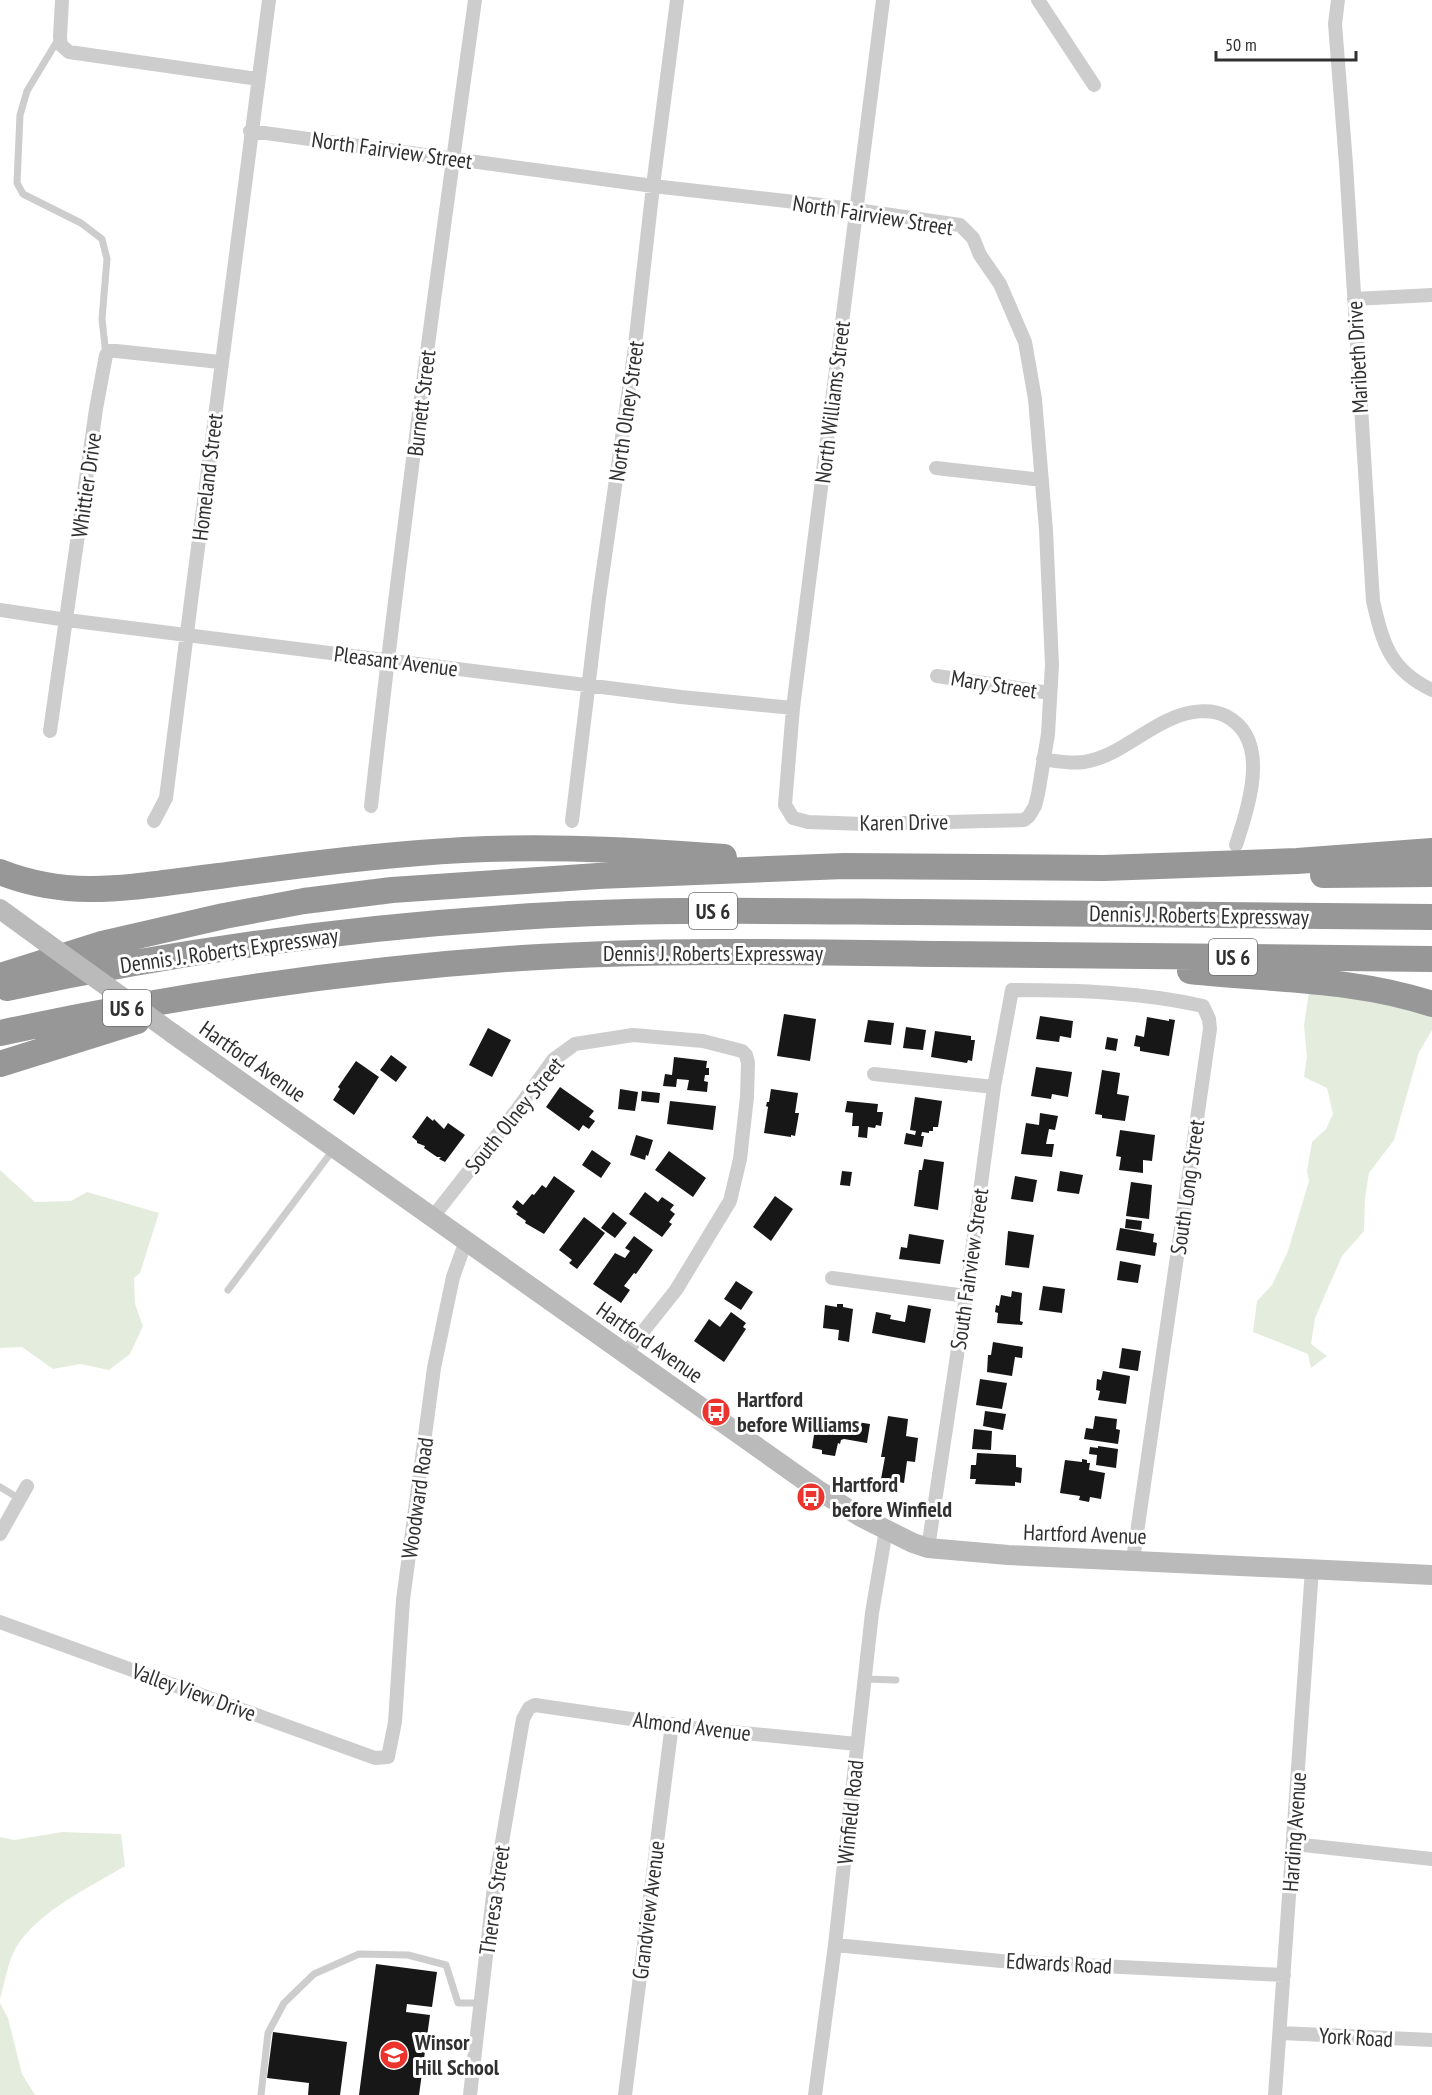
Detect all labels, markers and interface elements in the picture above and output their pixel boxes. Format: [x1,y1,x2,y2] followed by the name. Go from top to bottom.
[1216,24,1356,62] scale bar
[1225,33,1257,56] text: 50 m
[310,125,474,175] street label: North Fairview Street
[791,189,955,241] street label: North Fairview Street
[1340,300,1374,414] street label: Maribeth Drive
[808,319,856,485] street label: North Williams Street
[602,339,650,483] street label: North Olney Street
[401,348,441,458] street label: Burnett Street
[185,412,229,542] street label: Homeland Street
[65,431,107,539] street label: Whittier Drive
[332,640,460,682] street label: Pleasant Avenue
[949,663,1039,705] street label: Mary Street
[859,807,949,837] street label: Karen Drive
[689,893,737,929] road number: US 6
[1089,899,1310,931] street label: Dennis J. Roberts Expressway
[118,921,341,979] street label: Dennis J. Roberts Expressway
[603,939,824,967] street label: Dennis J. Roberts Expressway
[1209,939,1257,975] road number: US 6
[103,990,151,1026] road number: US 6
[194,1014,312,1108] street label: Hartford Avenue
[458,1051,570,1179] street label: South Olney Street
[1164,1118,1210,1256] street label: South Long Street
[944,1187,994,1351] street label: South Fairview Street
[591,1295,709,1389] street label: Hartford Avenue
[737,1385,860,1438] place label: Hartford before Williams
[700,1396,732,1428] bus stop icon: Hartford before Williams
[395,1436,439,1560] street label: Woodward Road
[832,1470,952,1523] place label: Hartford before Winfield
[795,1481,827,1513] bus stop icon: Hartford before Winfield
[1023,1518,1147,1550] street label: Hartford Avenue
[127,1656,260,1727] street label: Valley View Drive
[632,1705,752,1747] street label: Almond Avenue
[831,1758,869,1866] street label: Winfield Road
[1276,1771,1312,1893] street label: Harding Avenue
[626,1839,670,1981] street label: Grandview Avenue
[472,1844,516,1956] street label: Theresa Street
[1005,1946,1113,1980] street label: Edwards Road
[1318,2021,1394,2053] street label: York Road
[414,2028,500,2081] place label: Winsor Hill School
[378,2039,410,2071] school or university icon: Winsor Hill School

